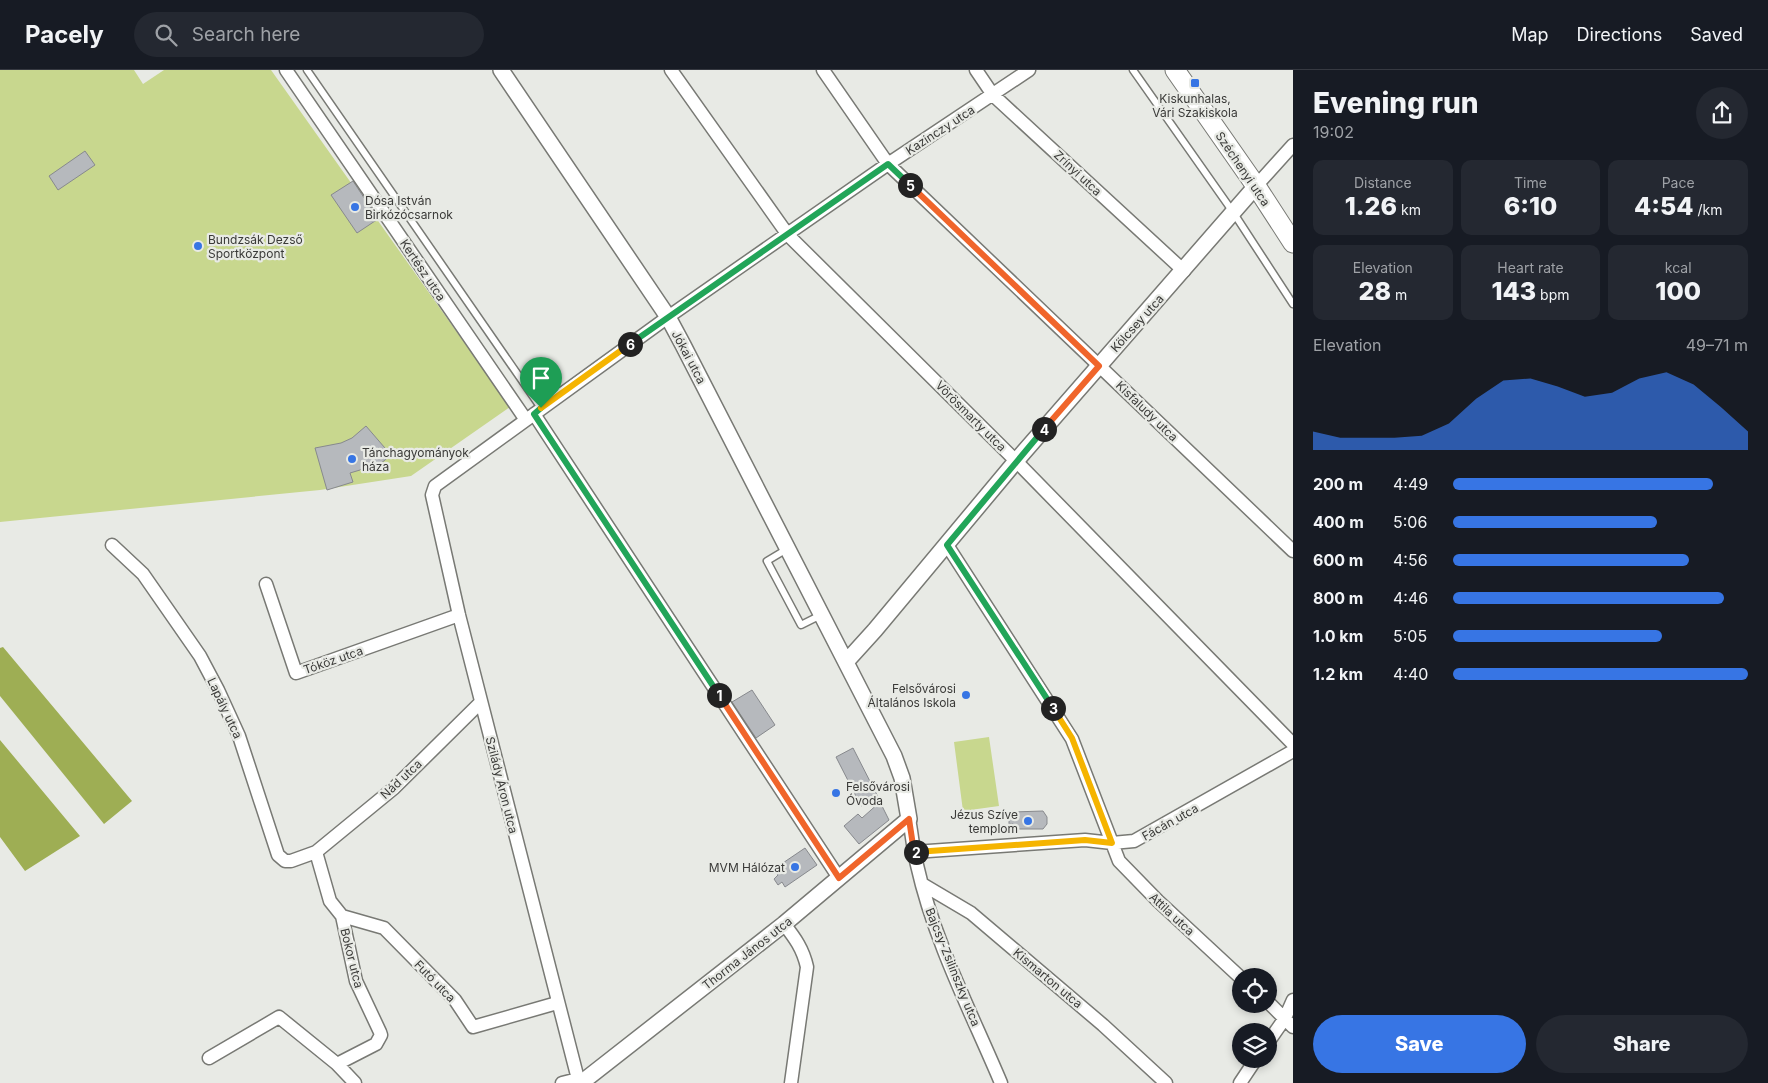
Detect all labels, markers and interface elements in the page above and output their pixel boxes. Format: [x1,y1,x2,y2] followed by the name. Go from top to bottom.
[134,12,484,57] search box
[25,20,104,49] text: Pacely
[152,21,180,49] icon: search
[192,23,300,46] text: Search here
[1511,24,1549,45] text: Map
[1577,24,1662,45] text: Directions
[1690,24,1743,45] text: Saved
[1189,77,1201,89] marker: Kiskunhalas, Vári Szakiskola
[1313,86,1479,120] text: Evening run
[1696,87,1748,139] button: share
[1152,91,1238,120] place label: Kiskunhalas, Vári Szakiskola
[903,102,977,158] street label: Kazinczy utca
[1313,122,1354,142] text: 19:02
[1213,129,1273,209] street label: Széchenyi utca
[1051,147,1105,199] street label: Zrínyi utca
[898,172,922,198] pin: 5
[1354,174,1412,191] text: Distance
[1514,174,1547,191] text: Time
[1662,174,1695,191] text: Pace
[906,177,915,194] text: 5
[1345,191,1397,221] text: 1.26
[1504,191,1557,221] text: 6:10
[1634,191,1693,221] text: 4:54
[365,193,453,222] place label: Dósa István Birkózócsarnok
[349,201,361,213] marker: Dósa István Birkózócsarnok
[1397,201,1421,218] text: km
[1693,201,1722,218] text: /km
[208,232,303,261] place label: Bundzsák Dezső Sportközpont
[397,236,449,304] street label: Kertész utca
[192,240,204,252] marker: Bundzsák Dezső Sportközpont
[1353,259,1413,276] text: Elevation
[1497,259,1564,276] text: Heart rate
[1665,259,1692,276] text: kcal
[1358,276,1391,306] text: 28
[1491,276,1536,306] text: 143
[1655,276,1701,306] text: 100
[1391,286,1407,303] text: m
[1536,286,1570,303] text: bpm
[1107,291,1167,355] street label: Kölcsey utca
[669,328,709,386] street label: Jókai utca
[618,332,642,356] pin: 6
[1313,335,1382,355] text: Elevation
[1686,335,1748,355] text: 49–71 m
[626,336,635,353] text: 6
[520,357,562,408] pin
[527,364,555,392] icon: arrive
[933,378,1009,454] street label: Vörösmarty utca
[1113,378,1181,444] street label: Kisfaludy utca
[1032,416,1056,442] pin: 4
[1040,421,1049,438] text: 4
[362,445,469,474] place label: Tánchagyományok háza
[346,453,358,465] marker: Tánchagyományok háza
[1313,474,1363,494] text: 200 m
[1393,474,1428,494] text: 4:49
[1313,512,1364,532] text: 400 m
[1393,512,1427,532] text: 5:06
[1313,550,1363,570] text: 600 m
[1393,550,1428,570] text: 4:56
[1313,588,1363,608] text: 800 m
[1393,588,1428,608] text: 4:46
[1313,626,1363,646] text: 1.0 km
[1393,626,1427,646] text: 5:05
[301,643,365,677] street label: Tóköz utca
[1313,664,1363,684] text: 1.2 km
[1393,664,1428,684] text: 4:40
[204,675,246,741] street label: Lapály utca
[868,681,956,710] place label: Felsővárosi Általános Iskola
[706,682,732,708] pin: 1
[716,687,723,704] text: 1
[960,689,972,701] marker: Felsővárosi Általános Iskola
[1040,696,1066,720] pin: 3
[1049,700,1058,717] text: 3
[483,735,521,835] street label: Szilády Áron utca
[377,756,425,802] street label: Nád utca
[846,779,910,808] place label: Felsővárosi Óvoda
[830,787,842,799] marker: Felsővárosi Óvoda
[1139,800,1201,844] street label: Fácán utca
[950,807,1018,836] place label: Jézus Szíve templom
[1022,815,1034,827] marker: Jézus Szíve templom
[904,840,928,864] pin: 2
[912,844,921,861] text: 2
[709,860,785,875] place label: MVM Hálózat
[789,861,801,873] marker: MVM Hálózat
[1146,889,1198,939] street label: Attila utca
[922,906,984,1028] street label: Bajcsy-Zsilinszky utca
[699,913,795,993] street label: Thorma János utca
[337,927,367,989] street label: Bokor utca
[1010,945,1086,1011] street label: Kismarton utca
[411,957,459,1005] street label: Futó utca
[1232,968,1277,1068] map controls
[1232,968,1277,1013] button: locate
[1313,1015,1526,1073] button: Save
[1536,1015,1748,1073] button: Share
[1232,1023,1277,1068] button: layers

